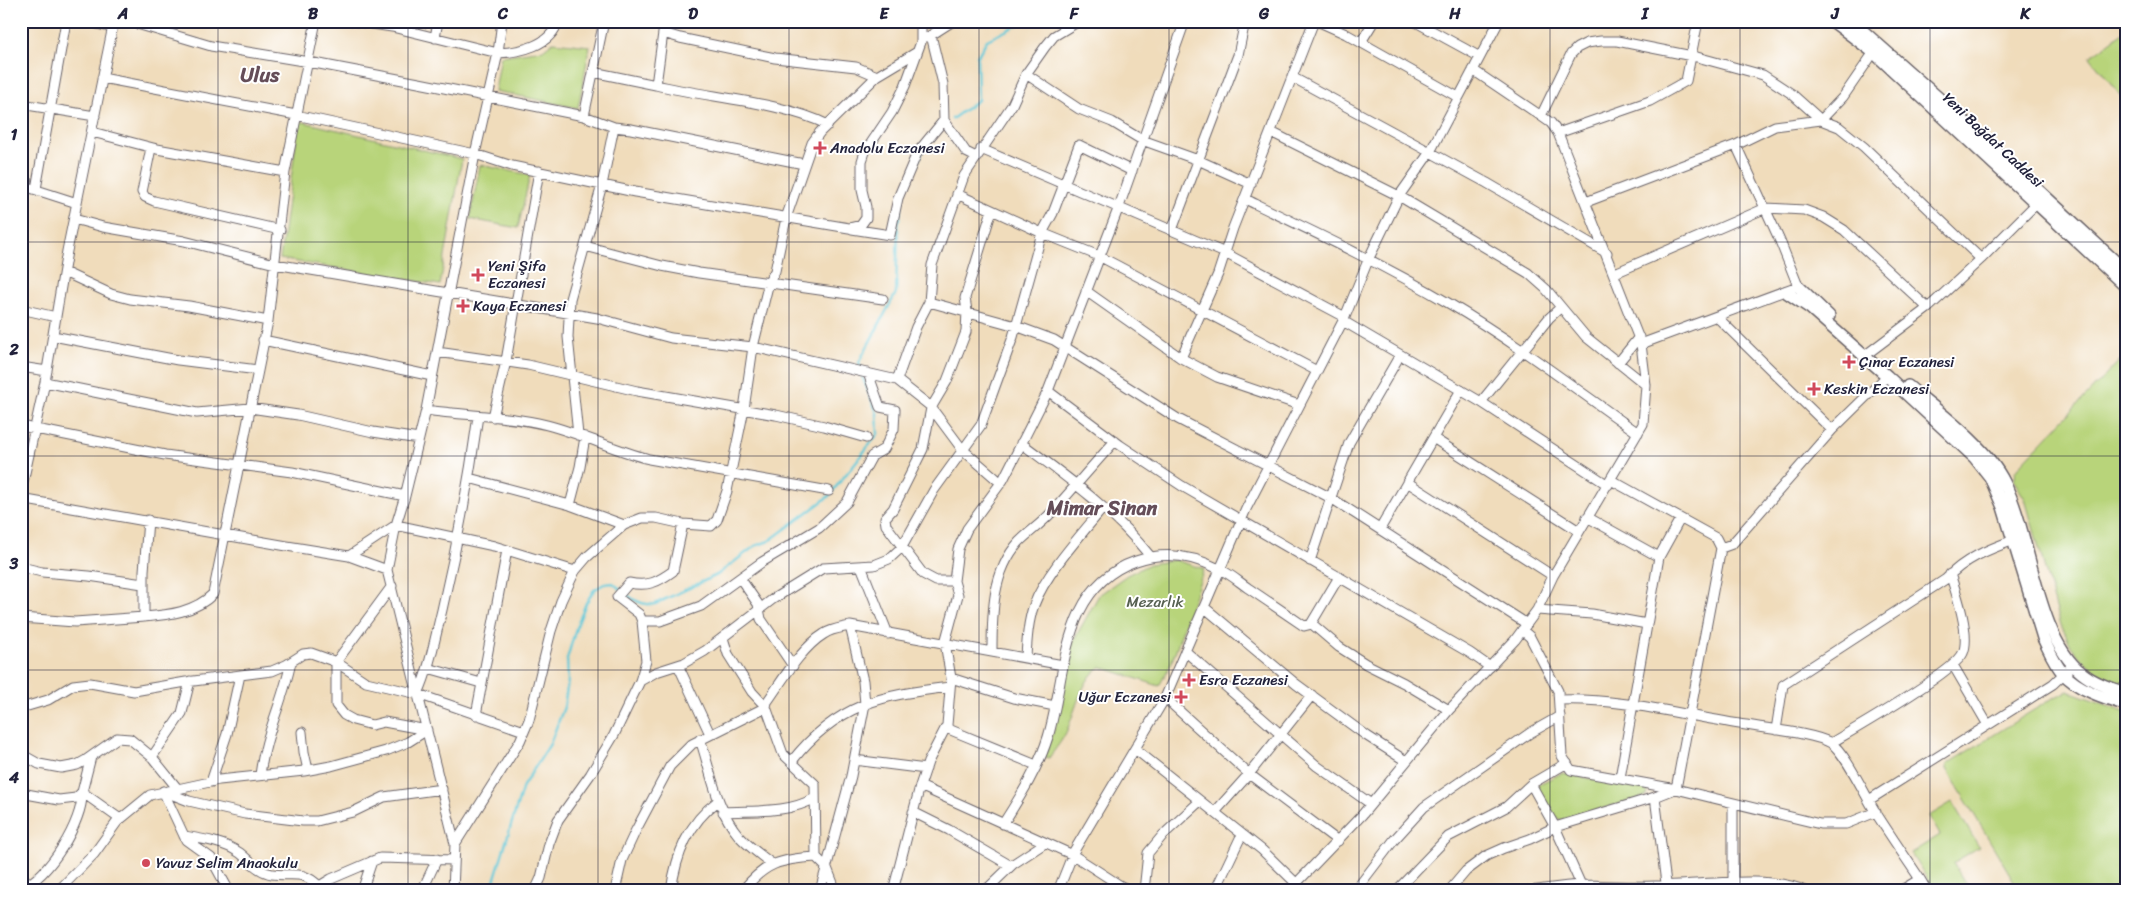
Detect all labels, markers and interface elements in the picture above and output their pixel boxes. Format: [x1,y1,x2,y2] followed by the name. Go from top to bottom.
[117,0,128,28] text: A
[308,0,319,28] text: B
[497,0,509,28] text: C
[688,0,698,28] text: D
[880,0,890,28] text: E
[1069,0,1080,28] text: F
[1258,0,1270,28] text: G
[1448,0,1461,28] text: H
[1641,0,1650,28] text: I
[1830,0,1840,28] text: J
[2019,0,2031,28] text: K
[241,58,280,93] district label: Ulus
[1936,86,2050,195] street label: Yeni Bağdat Caddesi
[11,120,18,149] text: 1
[829,135,945,161] place label: Anadolu Eczanesi
[814,142,826,154] marker: Anadolu Eczanesi
[488,253,547,296] place label: Yeni Şifa Eczanesi
[472,269,484,281] marker: Yeni Şifa Eczanesi
[473,293,567,319] place label: Kaya Eczanesi
[457,300,469,312] marker: Kaya Eczanesi
[8,335,19,364] text: 2
[1859,349,1955,375] place label: Çınar Eczanesi
[1843,356,1855,368] marker: Çınar Eczanesi
[1824,376,1930,402] place label: Keskin Eczanesi
[1808,383,1820,395] marker: Keskin Eczanesi
[1046,491,1157,526] district label: Mimar Sinan
[9,549,19,578] text: 3
[1126,589,1185,615] park label: Mezarlık
[1199,667,1289,693] place label: Esra Eczanesi
[1183,674,1195,686] marker: Esra Eczanesi
[1079,684,1172,710] place label: Uğur Eczanesi
[1175,691,1187,703] marker: Uğur Eczanesi
[8,763,19,792] text: 4
[156,850,298,876] place label: Yavuz Selim Anaokulu
[140,857,152,869] marker: Yavuz Selim Anaokulu

